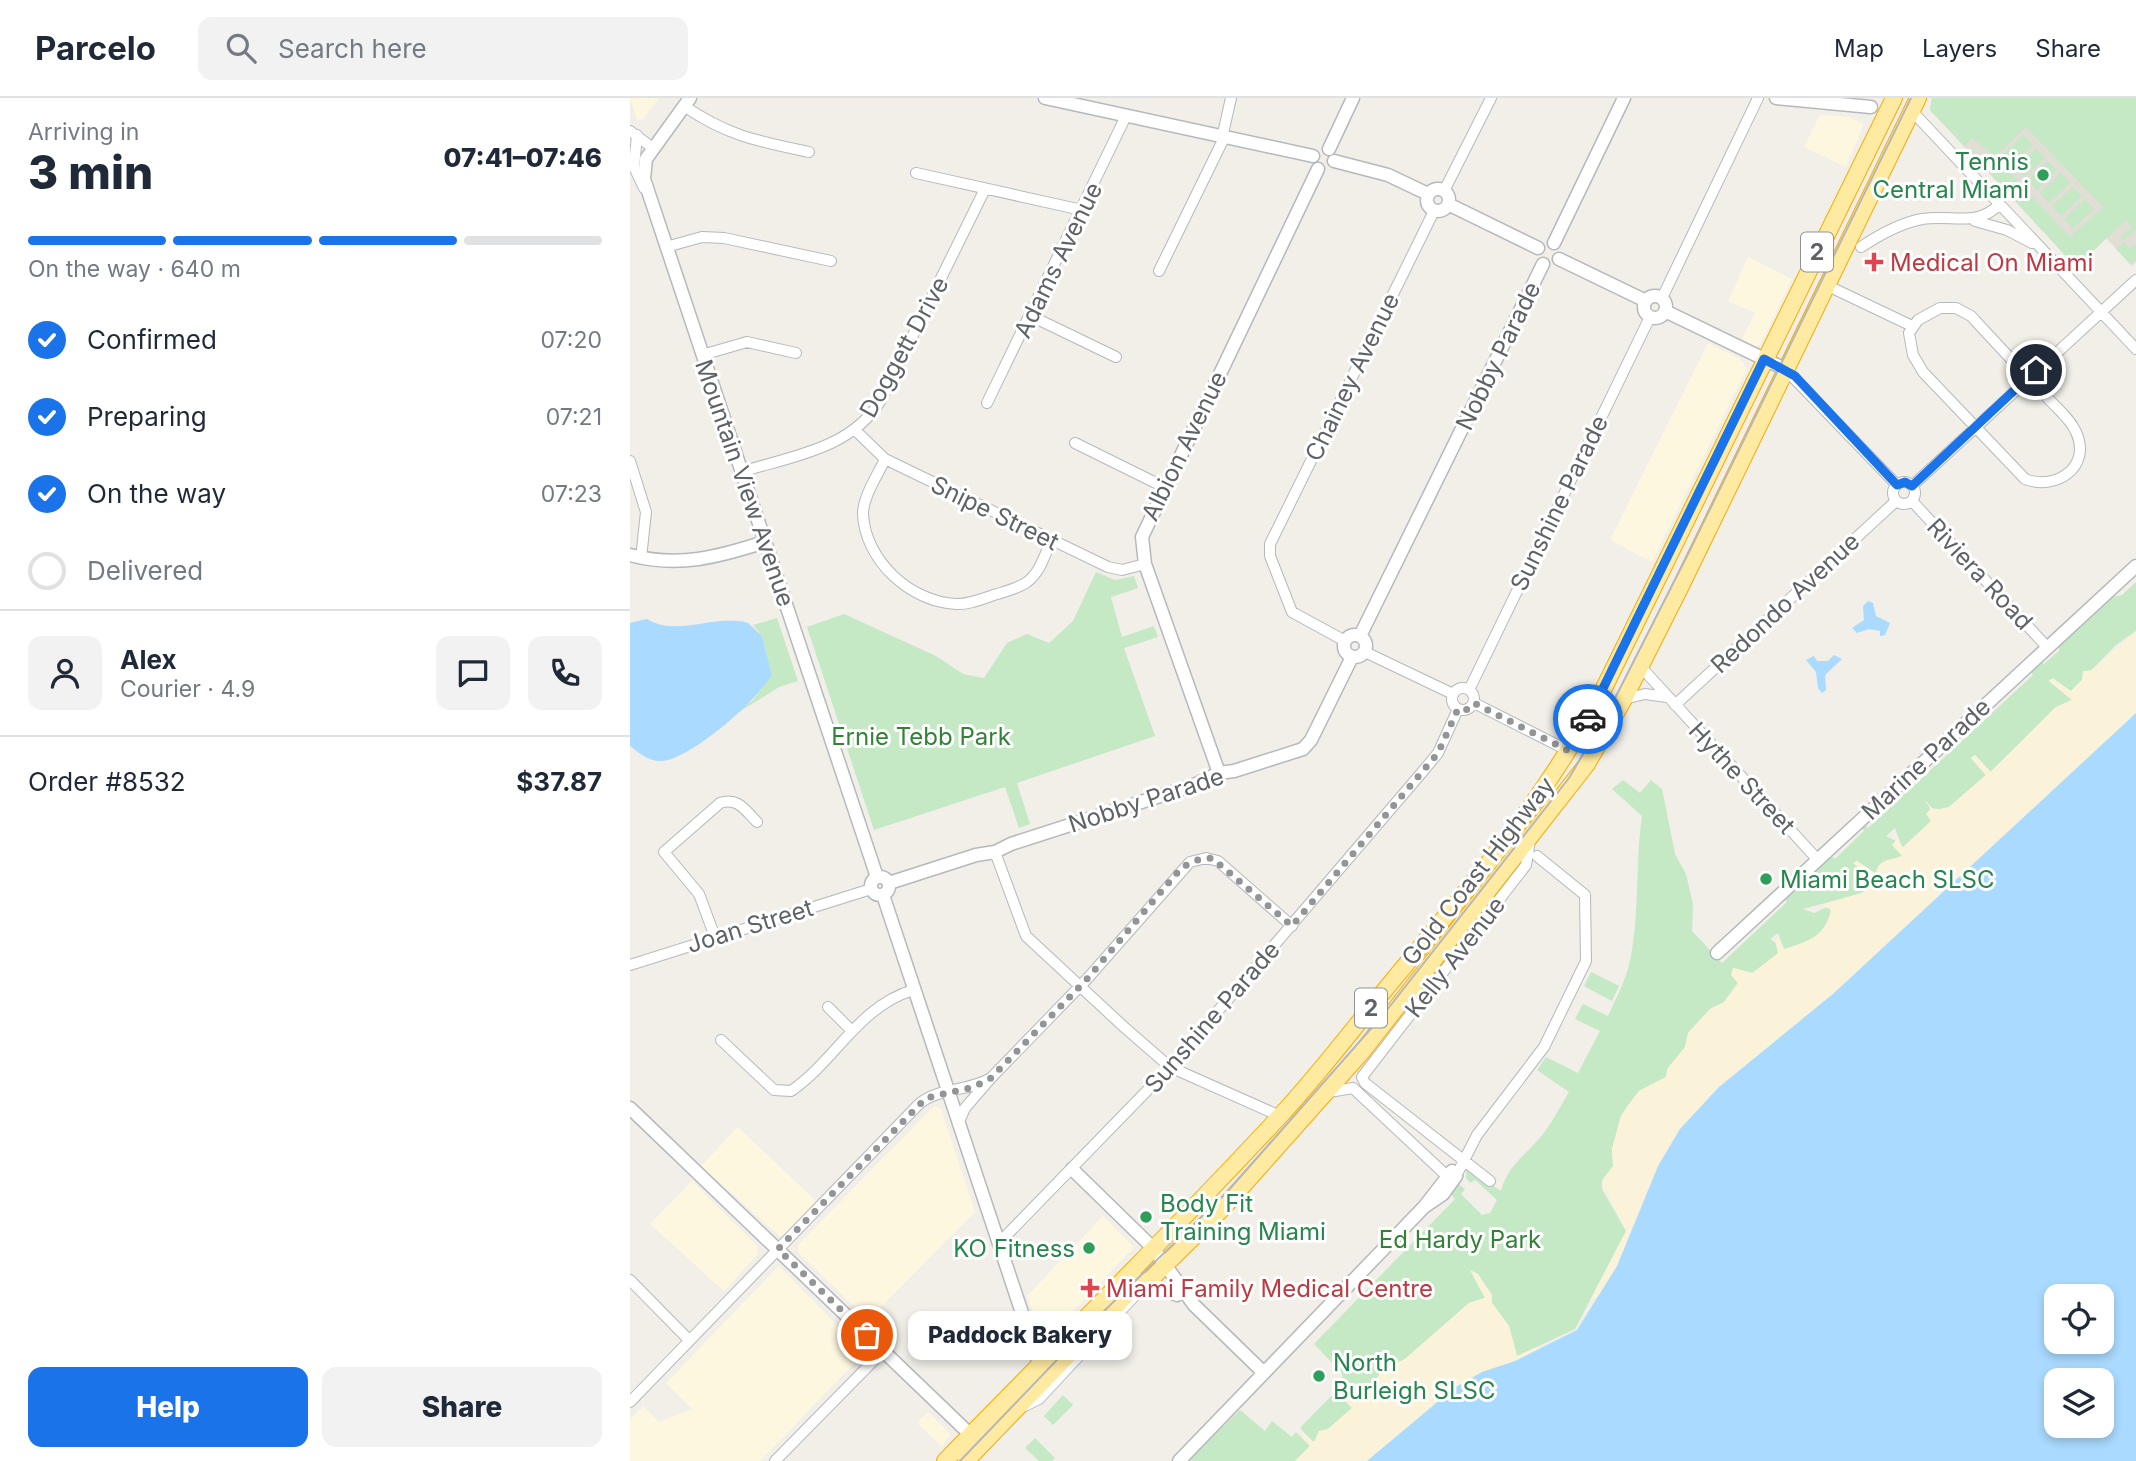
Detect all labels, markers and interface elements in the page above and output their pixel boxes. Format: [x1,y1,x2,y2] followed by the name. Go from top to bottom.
[198,17,688,80] search box
[35,28,156,68] text: Parcelo
[222,29,260,67] icon: search
[278,33,427,64] text: Search here
[1834,34,1884,63] text: Map
[1922,34,1997,63] text: Layers
[2035,34,2101,63] text: Share
[28,118,139,146] text: Arriving in
[444,142,602,173] text: 07:41–07:46
[28,144,153,200] text: 3 min
[1873,147,2029,204] place label: Tennis Central Miami
[2035,167,2051,183] marker: Tennis Central Miami
[1008,177,1108,343] street label: Adams Avenue
[1801,232,1833,272] road number: 2
[1890,248,2093,277] place label: Medical On Miami
[1864,252,1884,272] marker: Medical On Miami
[28,255,241,283] text: On the way · 640 m
[853,272,955,422] street label: Doggett Drive
[1450,277,1546,435] street label: Nobby Parade
[1299,288,1405,466] street label: Chainey Avenue
[28,321,66,359] icon: check
[87,324,217,355] text: Confirmed
[541,326,602,354] text: 07:20
[2006,340,2066,400] pin
[2017,351,2055,389] icon: home
[689,356,801,610] street label: Mountain View Avenue
[1135,367,1233,525] street label: Albion Avenue
[28,398,66,436] icon: check
[87,401,207,432] text: Preparing
[546,403,602,431] text: 07:21
[1504,411,1614,595] street label: Sunshine Parade
[926,470,1064,556] street label: Snipe Street
[28,475,66,513] icon: check
[87,478,226,509] text: On the way
[541,480,602,508] text: 07:23
[1921,512,2039,636] street label: Riviera Road
[1705,527,1865,679] street label: Redondo Avenue
[87,555,203,586] text: Delivered
[28,636,102,710] button: person
[436,636,510,710] button: chat
[528,636,602,710] button: phone
[120,644,177,675] text: Alex
[120,675,255,703] text: Courier · 4.9
[1553,684,1623,754] courier
[1856,692,1996,826] street label: Marine Parade
[1569,700,1607,738] icon: car
[1683,716,1801,840] street label: Hythe Street
[831,722,1011,751] park label: Ernie Tebb Park
[1065,761,1227,839] street label: Nobby Parade
[28,766,186,797] text: Order #8532
[516,766,602,797] text: $37.87
[1395,771,1561,971] street label: Gold Coast Highway
[1780,865,1995,894] place label: Miami Beach SLSC
[1758,871,1774,887] marker: Miami Beach SLSC
[1399,891,1511,1023] street label: Kelly Avenue
[683,893,817,959] street label: Joan Street
[1138,935,1286,1099] street label: Sunshine Parade
[1355,988,1387,1028] road number: 2
[1160,1189,1326,1246] place label: Body Fit Training Miami
[1138,1209,1154,1225] marker: Body Fit Training Miami
[1379,1225,1541,1254] park label: Ed Hardy Park
[953,1234,1075,1263] place label: KO Fitness
[1081,1240,1097,1256] marker: KO Fitness
[1106,1274,1433,1303] place label: Miami Family Medical Centre
[1080,1278,1100,1298] marker: Miami Family Medical Centre
[2044,1284,2114,1438] map controls
[2044,1284,2114,1354] button: locate
[837,1305,897,1365] pin
[909,1310,1133,1360] callout: Paddock Bakery
[848,1316,886,1354] icon: bag
[928,1321,1112,1349] text: Paddock Bakery
[1333,1348,1495,1405] place label: North Burleigh SLSC
[28,1367,308,1447] button: Help
[322,1367,602,1447] button: Share
[1311,1368,1327,1384] marker: North Burleigh SLSC
[2044,1368,2114,1438] button: layers

